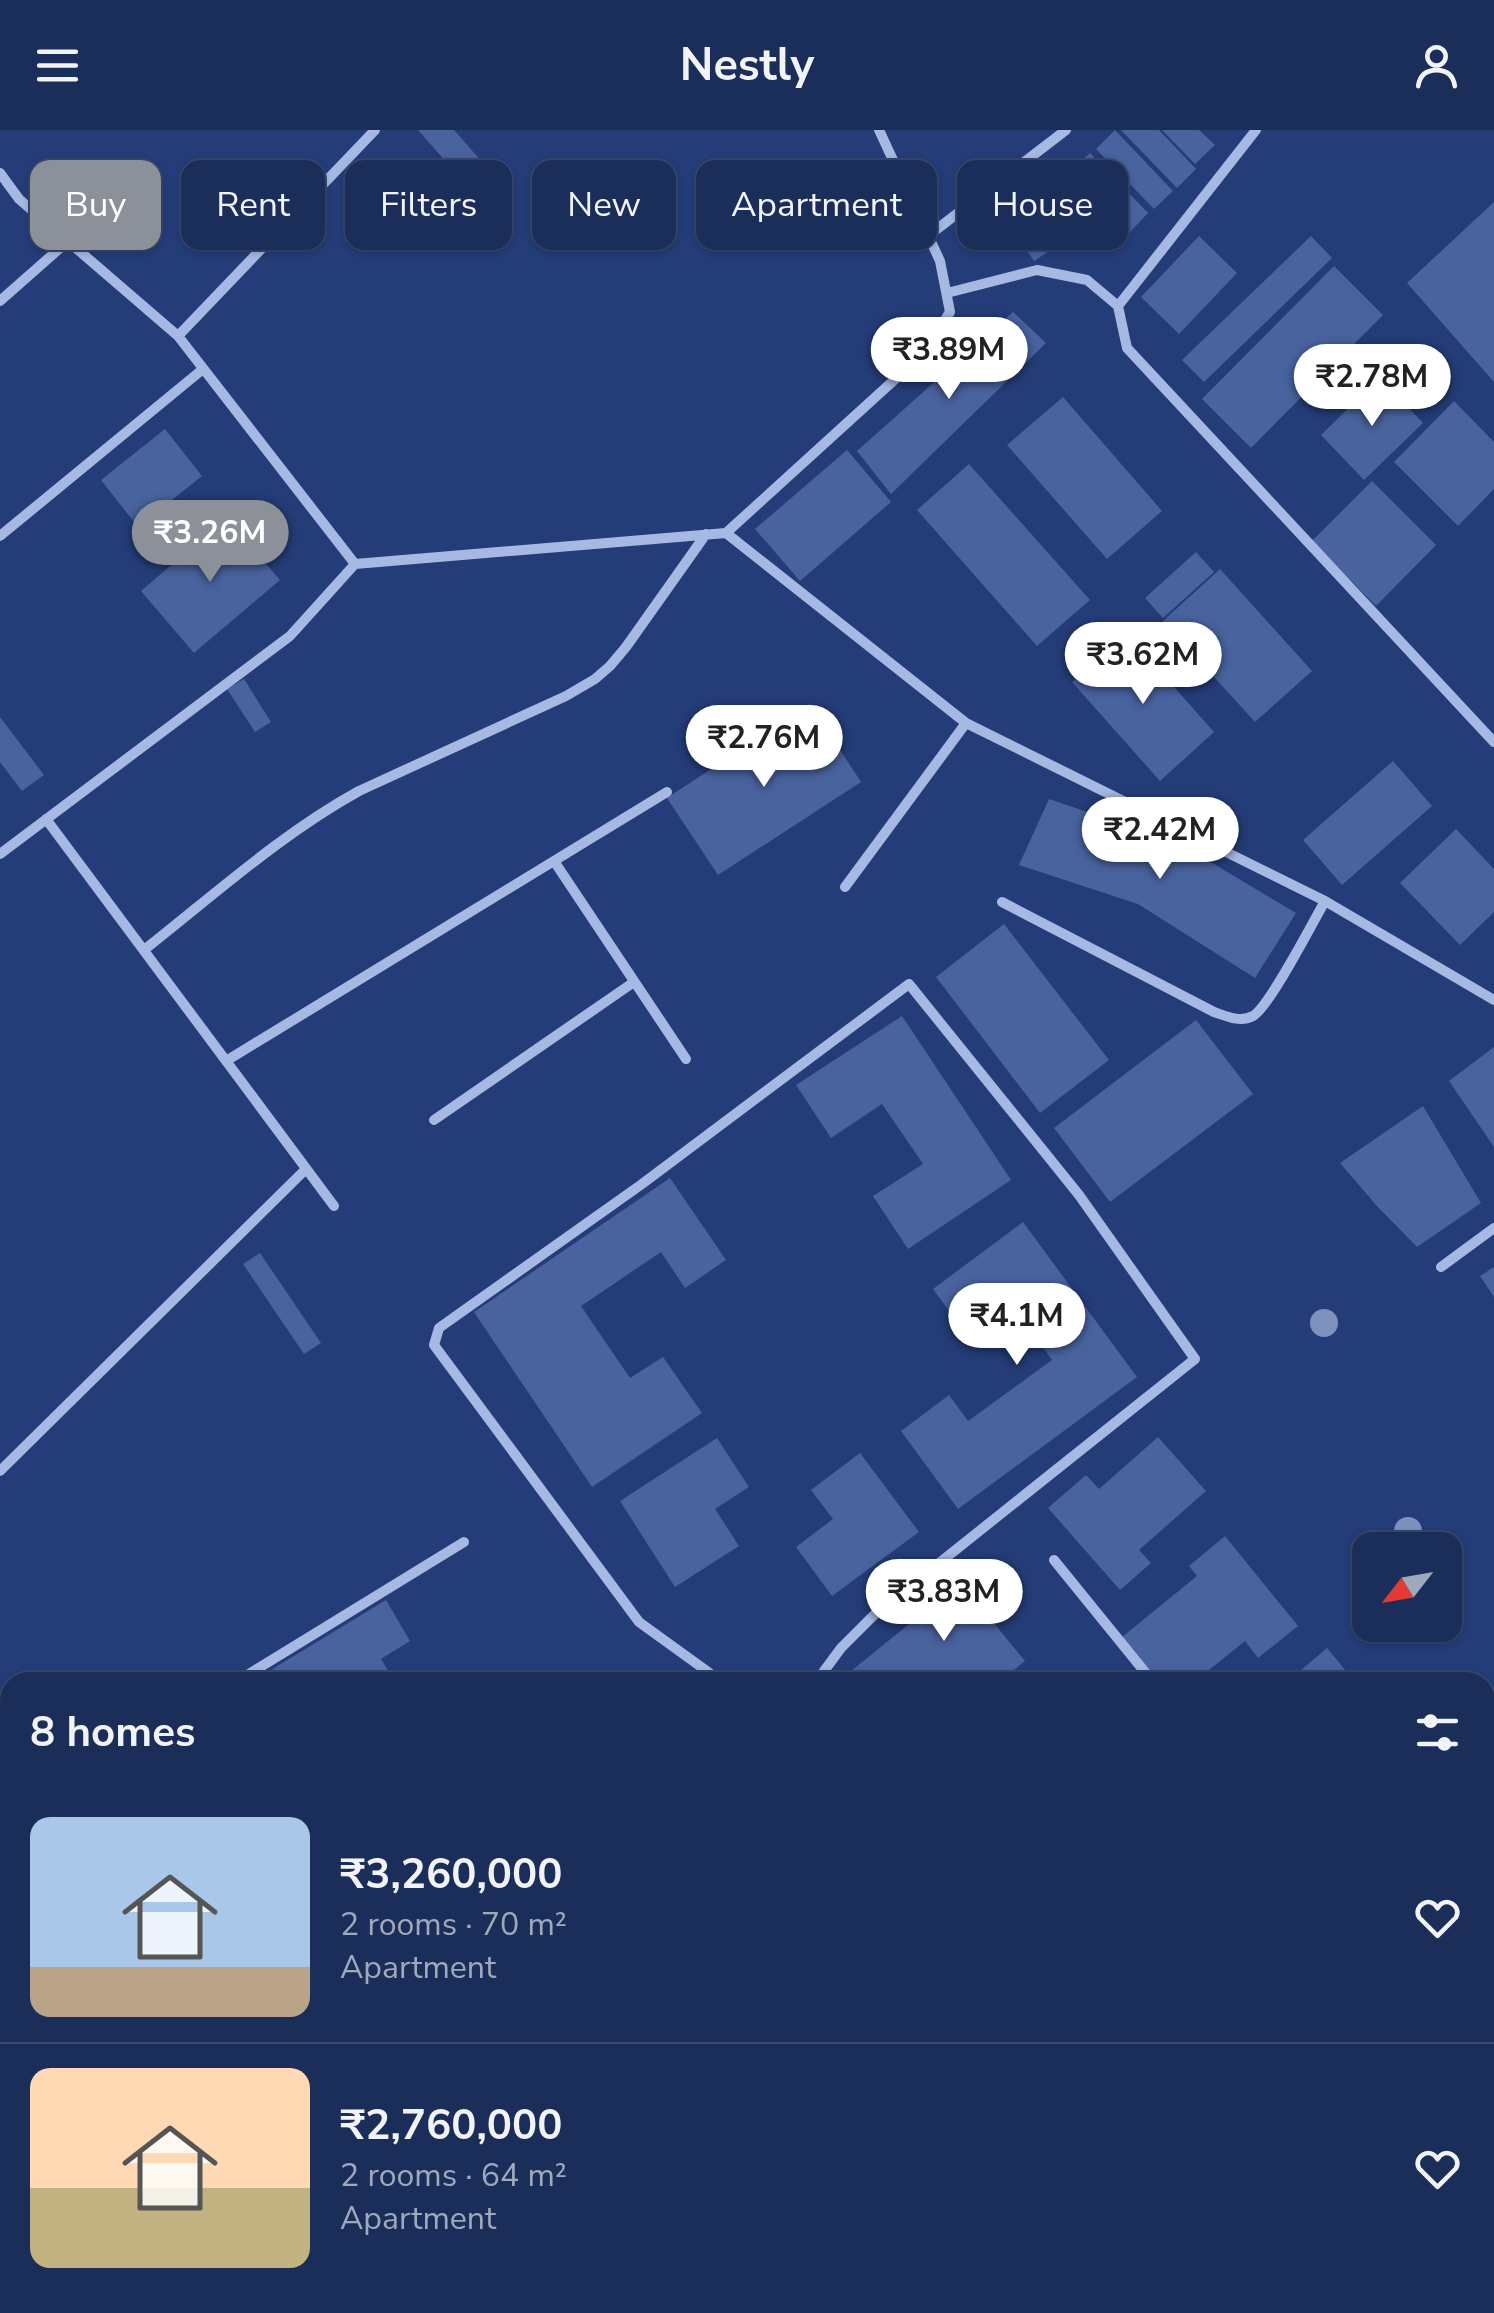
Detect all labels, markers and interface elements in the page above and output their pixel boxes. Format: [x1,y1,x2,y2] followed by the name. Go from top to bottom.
[680,35,814,96] text: Nestly
[30,38,85,93] icon: menu
[1409,38,1464,93] icon: person
[30,160,161,250] chip: Buy
[181,160,325,250] chip: Rent
[345,160,512,250] chip: Filters
[532,160,676,250] chip: New
[696,160,937,250] chip: Apartment
[957,160,1128,250] chip: House
[868,317,1030,402] pin: ₹3.89M
[893,328,1005,371] text: ₹3.89M
[1291,344,1453,429] pin: ₹2.78M
[1316,355,1428,398] text: ₹2.78M
[129,500,291,585] pin: ₹3.26M
[154,511,266,554] text: ₹3.26M
[1062,622,1224,707] pin: ₹3.62M
[1087,633,1199,676] text: ₹3.62M
[683,705,845,790] pin: ₹2.76M
[708,716,820,759] text: ₹2.76M
[1079,797,1241,882] pin: ₹2.42M
[1104,808,1216,851] text: ₹2.42M
[947,1283,1087,1368] pin: ₹4.1M
[970,1294,1064,1337] text: ₹4.1M
[1352,1532,1462,1642] north arrow
[1352,1532,1462,1642] map controls
[863,1559,1025,1644] pin: ₹3.83M
[888,1570,1000,1613] text: ₹3.83M
[30,1704,195,1761] text: 8 homes
[1410,1705,1465,1760] icon: filters
[340,1846,562,1903] text: ₹3,260,000
[110,1857,230,1977] icon: home
[1410,1890,1465,1945] icon: heart
[340,1903,567,1946] text: 2 rooms · 70 m²
[340,1946,496,1989] text: Apartment
[340,2097,562,2154] text: ₹2,760,000
[110,2108,230,2228] icon: home
[1410,2141,1465,2196] icon: heart
[340,2154,567,2197] text: 2 rooms · 64 m²
[340,2197,496,2240] text: Apartment

